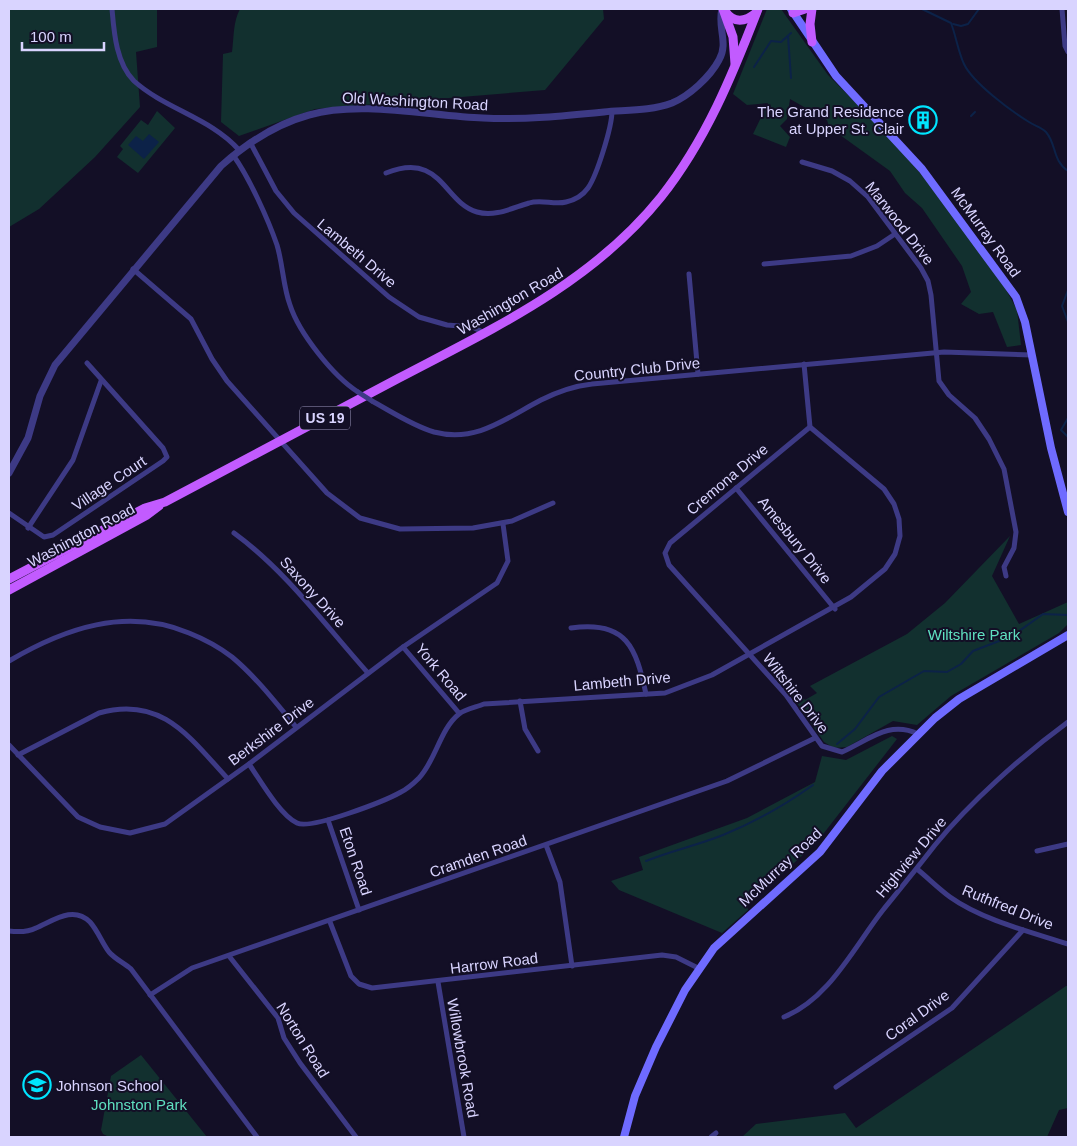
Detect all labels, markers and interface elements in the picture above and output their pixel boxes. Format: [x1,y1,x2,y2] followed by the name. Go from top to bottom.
[22,20,105,52] scale bar
[30,28,72,45] text: 100 m
[342,89,488,113] street label: Old Washington Road
[757,103,904,137] place label: The Grand Residence at Upper St. Clair
[908,105,938,135] building icon: The Grand Residence at Upper St. Clair
[862,178,938,268] street label: Marwood Drive
[948,184,1024,280] street label: McMurray Road
[314,215,400,291] street label: Lambeth Drive
[454,264,566,338] street label: Washington Road
[573,354,701,384] street label: Country Club Drive
[300,406,350,429] road number: US 19
[683,440,771,518] street label: Cremona Drive
[69,452,150,514] street label: Village Court
[755,493,835,587] street label: Amesbury Drive
[25,500,137,570] street label: Washington Road
[277,553,349,631] street label: Saxony Drive
[928,626,1021,643] park label: Wiltshire Park
[412,640,470,704] street label: York Road
[760,650,832,736] street label: Wiltshire Drive
[573,668,671,694] street label: Lambeth Drive
[225,693,317,769] street label: Berkshire Drive
[872,813,950,901] street label: Highview Drive
[735,824,825,910] street label: McMurray Road
[336,825,376,897] street label: Eton Road
[427,831,529,881] street label: Cramden Road
[960,881,1056,933] street label: Ruthfred Drive
[449,949,539,977] street label: Harrow Road
[882,986,952,1044] street label: Coral Drive
[444,997,482,1119] street label: Willowbrook Road
[273,999,333,1081] street label: Norton Road
[22,1070,52,1100] school or university icon: Johnson School
[56,1077,163,1094] place label: Johnson School
[91,1096,187,1113] park label: Johnston Park

